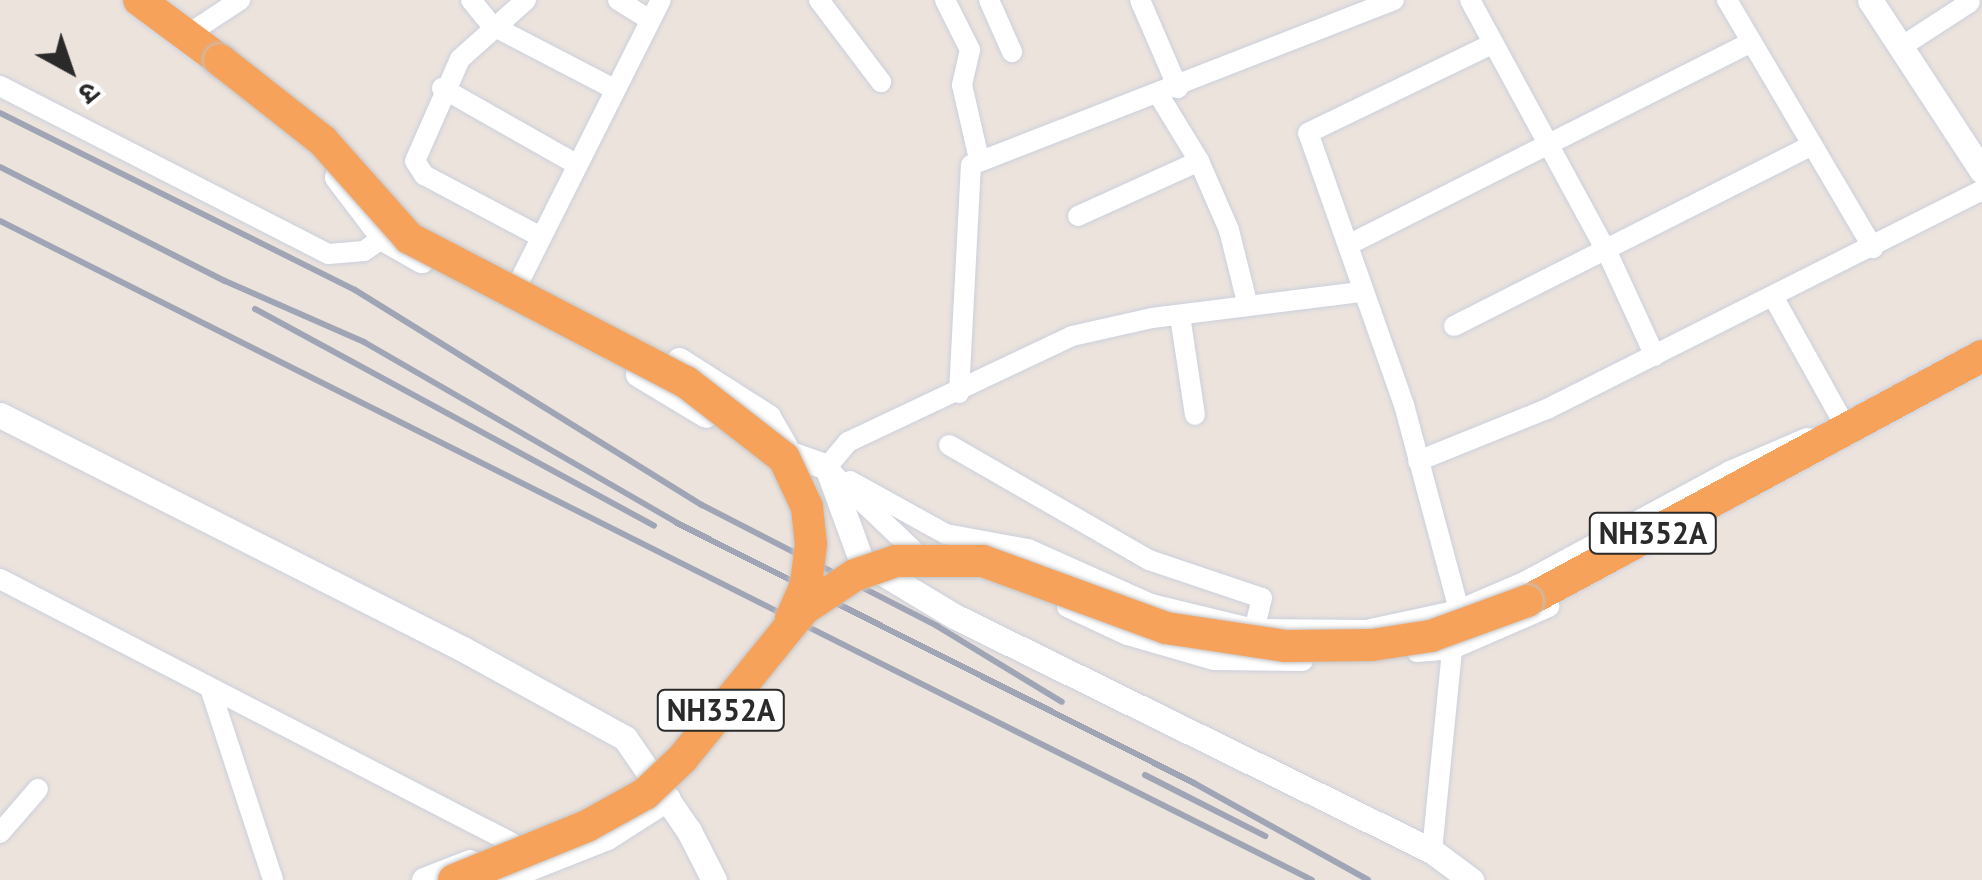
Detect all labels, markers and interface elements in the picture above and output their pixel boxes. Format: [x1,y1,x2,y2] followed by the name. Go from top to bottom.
[20,20,120,120] north arrow
[71,74,108,113] text: उ
[1588,508,1718,558] road number: NH352A
[656,685,786,735] road number: NH352A

